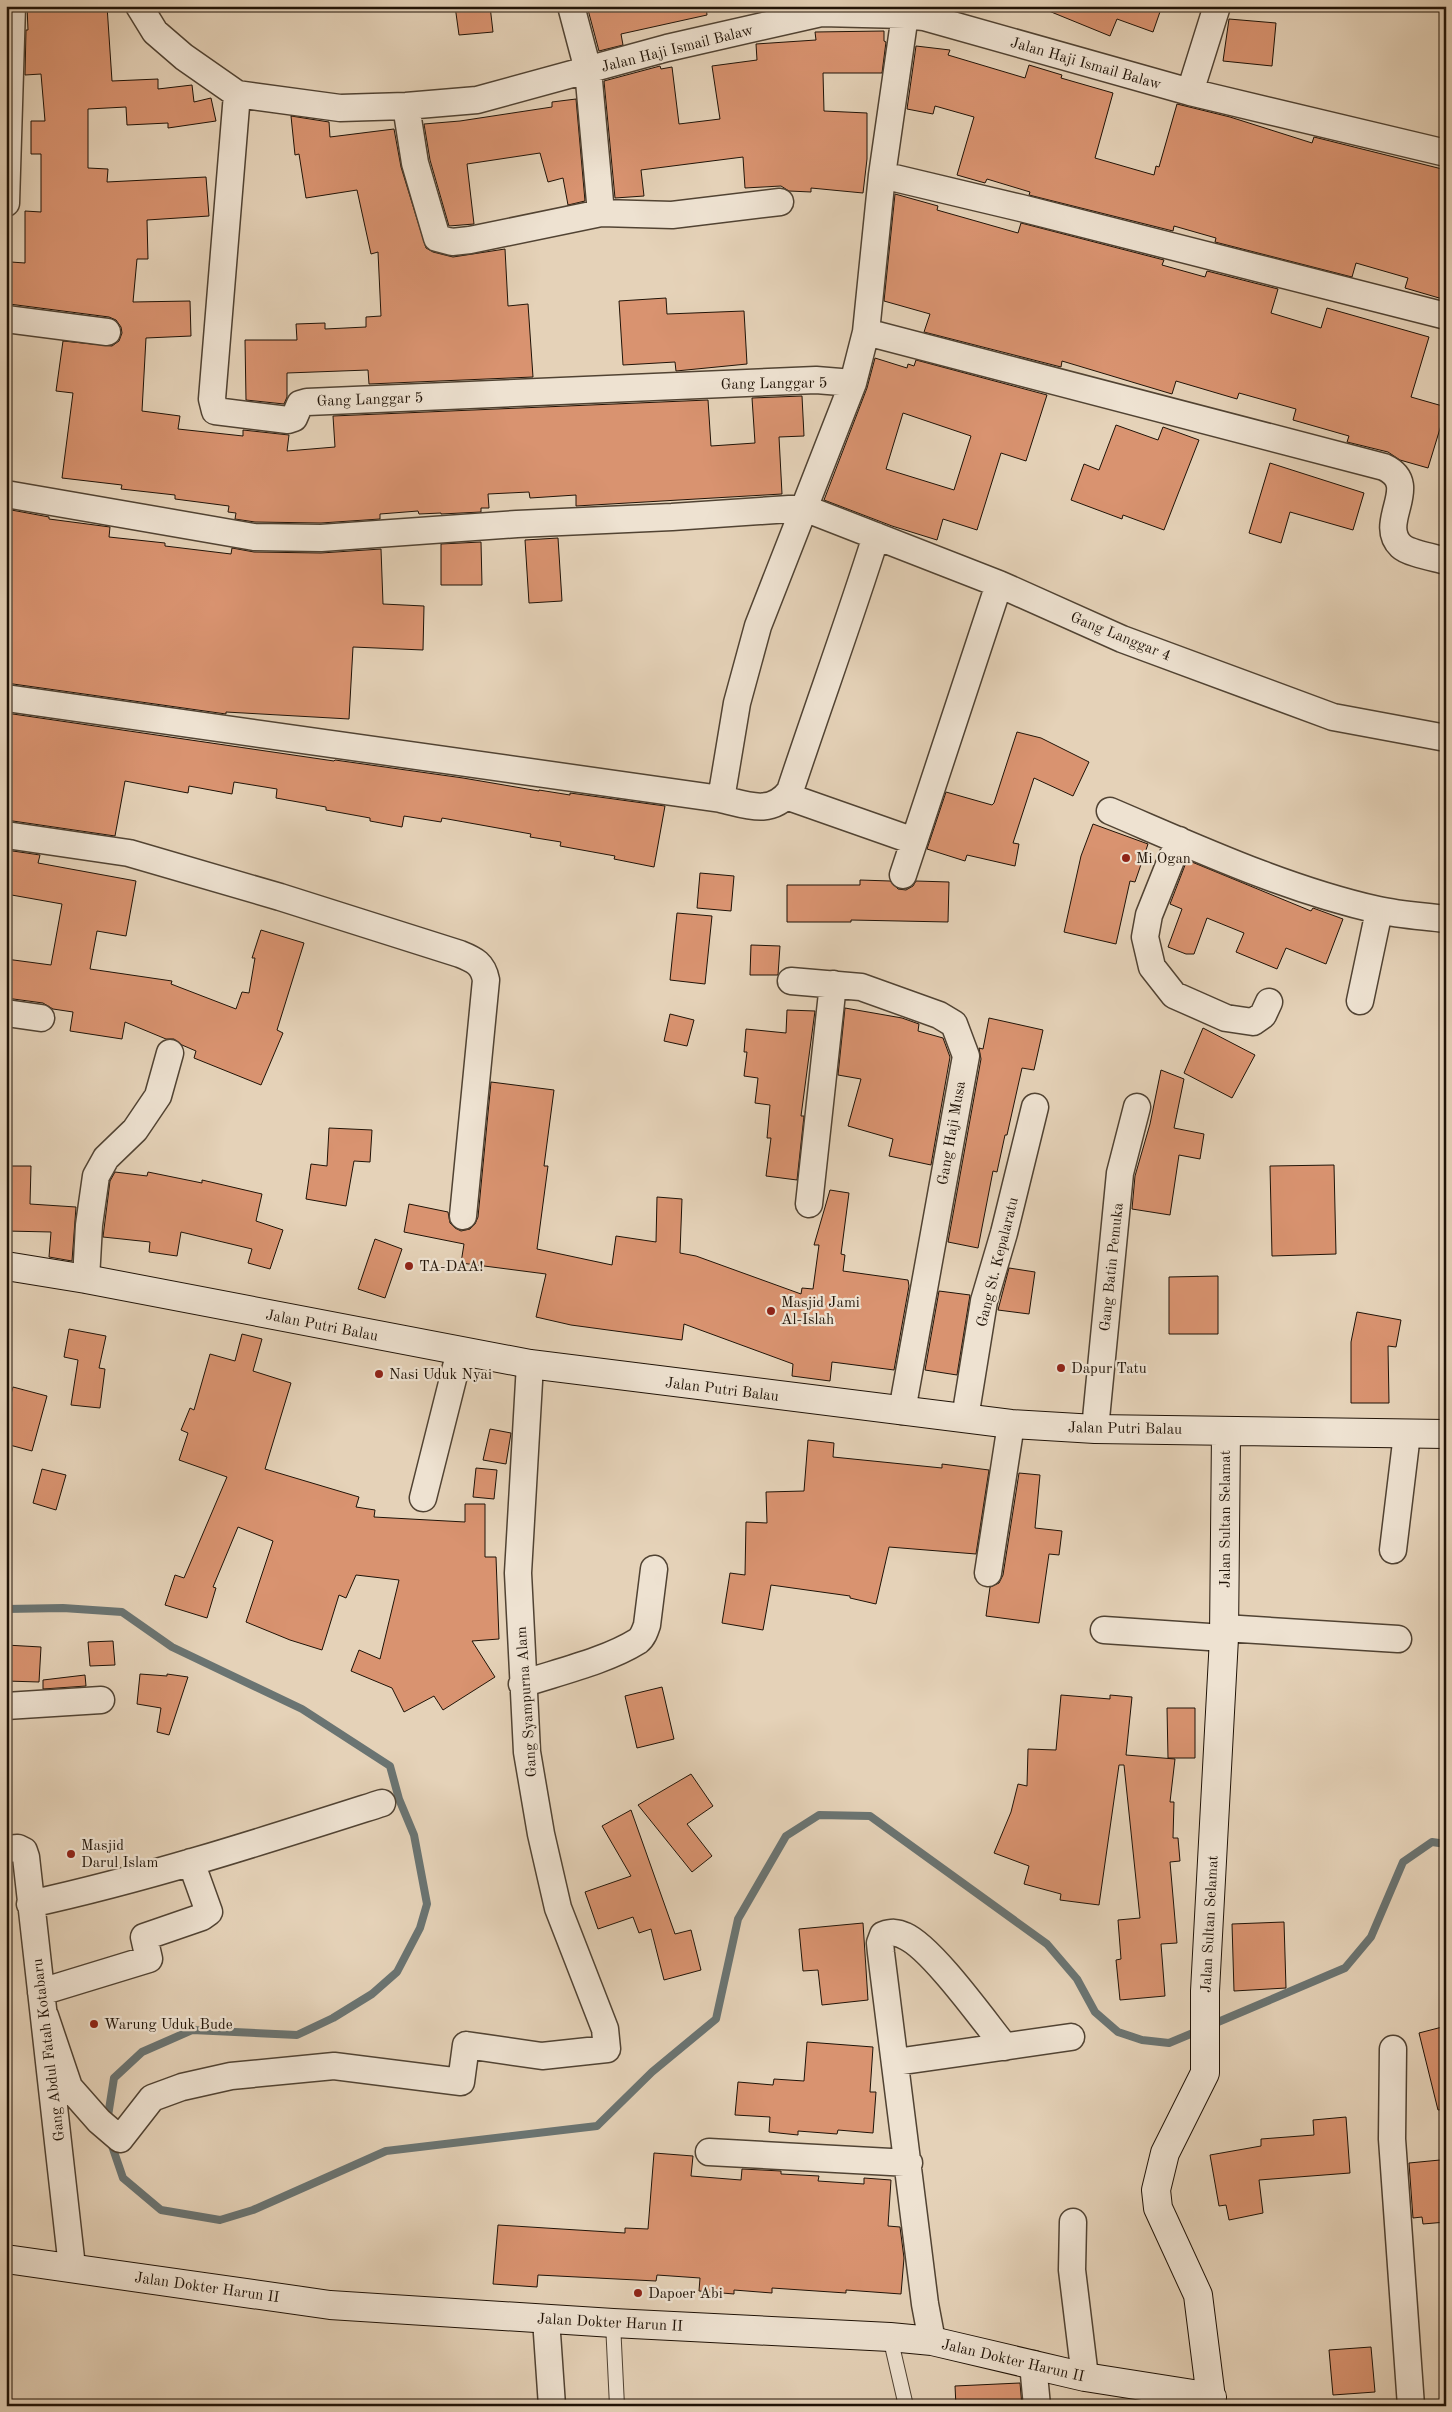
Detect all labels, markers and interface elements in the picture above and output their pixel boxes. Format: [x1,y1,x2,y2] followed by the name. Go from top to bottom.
[600,23,755,76] street label: Jalan Haji Ismail Balaw
[1008,36,1163,93] street label: Jalan Haji Ismail Balaw
[720,376,828,393] street label: Gang Langgar 5
[316,391,424,410] street label: Gang Langgar 5
[1068,610,1173,664] street label: Gang Langgar 4
[1120,852,1132,864] marker: Mi Ogan
[1136,852,1191,867] place label: Mi Ogan
[936,1079,969,1186] street label: Gang Haji Musa
[975,1196,1022,1329] street label: Gang St. Kepalaratu
[1098,1201,1127,1332] street label: Gang Batin Pemuka
[403,1260,415,1272] marker: TA-DAA!
[419,1260,483,1275] place label: TA-DAA!
[781,1296,860,1328] place label: Masjid Jami Al-Islah
[765,1305,777,1317] marker: Masjid Jami Al-Islah
[264,1308,379,1345] street label: Jalan Putri Balau
[1055,1362,1067,1374] marker: Dapur Tatu
[1071,1362,1147,1377] place label: Dapur Tatu
[373,1368,385,1380] marker: Nasi Uduk Nyai
[389,1368,492,1383] place label: Nasi Uduk Nyai
[664,1376,779,1405] street label: Jalan Putri Balau
[1068,1421,1182,1438] street label: Jalan Putri Balau
[1219,1450,1234,1588] street label: Jalan Sultan Selamat
[515,1626,540,1778] street label: Gang Syampurna Alam
[81,1839,158,1871] place label: Masjid Darul Islam
[65,1848,77,1860] marker: Masjid Darul Islam
[1199,1855,1222,1993] street label: Jalan Sultan Selamat
[31,1958,68,2142] street label: Gang Abdul Fatah Kotabaru
[88,2018,100,2030] marker: Warung Uduk Bude
[104,2018,233,2033] place label: Warung Uduk Bude
[133,2271,280,2306] street label: Jalan Dokter Harun II
[632,2287,644,2299] marker: Dapoer Abi
[648,2287,723,2302] place label: Dapoer Abi
[537,2312,683,2335] street label: Jalan Dokter Harun II
[940,2338,1086,2385] street label: Jalan Dokter Harun II

